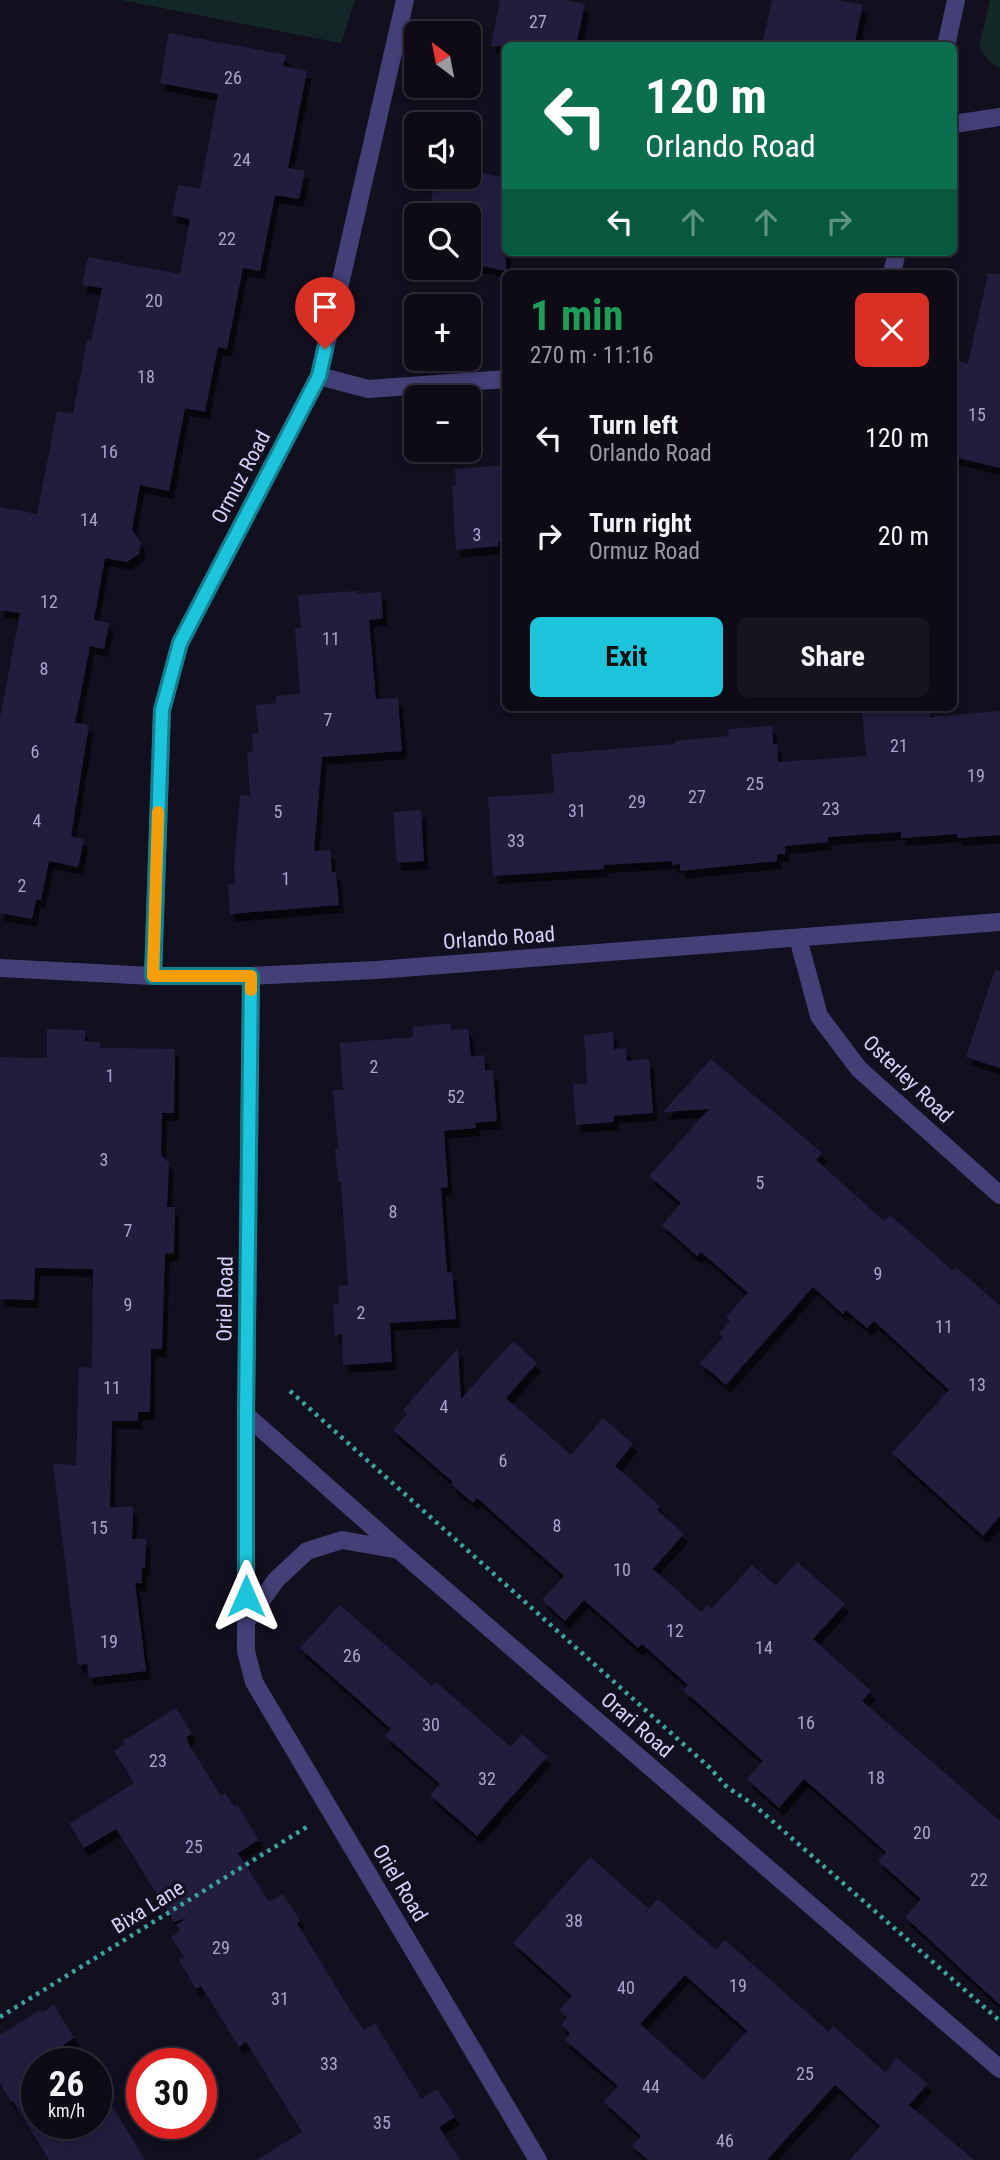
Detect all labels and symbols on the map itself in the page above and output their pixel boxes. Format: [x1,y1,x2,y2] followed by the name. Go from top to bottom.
[529,11,547,32] house number: 27
[404,21,481,98] north arrow
[224,67,242,88] house number: 26
[233,149,251,170] house number: 24
[218,228,236,249] house number: 22
[295,277,355,349] pin
[145,290,163,311] house number: 20
[137,366,155,387] house number: 18
[968,404,986,425] house number: 15
[207,427,275,527] street label: Ormuz Road
[100,441,118,462] house number: 16
[80,509,98,530] house number: 14
[473,524,481,545] house number: 3
[40,591,58,612] house number: 12
[322,628,340,649] house number: 11
[40,658,48,679] house number: 8
[324,709,333,730] house number: 7
[890,735,908,756] house number: 21
[31,741,39,762] house number: 6
[967,765,985,786] house number: 19
[746,773,764,794] house number: 25
[688,786,706,807] house number: 27
[628,791,646,812] house number: 29
[822,798,840,819] house number: 23
[568,800,586,821] house number: 31
[274,801,283,822] house number: 5
[33,810,42,831] house number: 4
[507,830,525,851] house number: 33
[282,868,290,889] house number: 1
[18,875,27,896] house number: 2
[442,922,556,954] street label: Orlando Road
[858,1030,958,1128] street label: Osterley Road
[370,1056,379,1077] house number: 2
[106,1065,114,1086] house number: 1
[447,1086,465,1107] house number: 52
[100,1149,108,1170] house number: 3
[756,1172,765,1193] house number: 5
[389,1201,397,1222] house number: 8
[124,1220,133,1241] house number: 7
[212,1256,238,1342] street label: Oriel Road
[874,1263,882,1284] house number: 9
[124,1294,132,1315] house number: 9
[357,1302,366,1323] house number: 2
[935,1316,953,1337] house number: 11
[968,1374,986,1395] house number: 13
[103,1377,121,1398] house number: 11
[440,1396,449,1417] house number: 4
[499,1450,507,1471] house number: 6
[553,1515,561,1536] house number: 8
[90,1517,108,1538] house number: 15
[209,1559,283,1633] position arrow
[613,1559,631,1580] house number: 10
[666,1620,684,1641] house number: 12
[100,1631,118,1652] house number: 19
[755,1637,773,1658] house number: 14
[343,1645,361,1666] house number: 26
[596,1687,678,1763] street label: Orari Road
[797,1712,815,1733] house number: 16
[422,1714,440,1735] house number: 30
[149,1750,167,1771] house number: 23
[867,1767,885,1788] house number: 18
[478,1768,496,1789] house number: 32
[913,1822,931,1843] house number: 20
[185,1836,203,1857] house number: 25
[368,1840,432,1926] street label: Oriel Road
[970,1869,988,1890] house number: 22
[108,1875,189,1938] street label: Bixa Lane
[565,1910,583,1931] house number: 38
[212,1937,230,1958] house number: 29
[729,1975,747,1996] house number: 19
[617,1977,635,1998] house number: 40
[271,1988,289,2009] house number: 31
[126,2048,217,2139] speed limit sign: 30
[320,2053,338,2074] house number: 33
[796,2063,814,2084] house number: 25
[642,2076,660,2097] house number: 44
[373,2112,391,2133] house number: 35
[716,2130,734,2151] house number: 46

